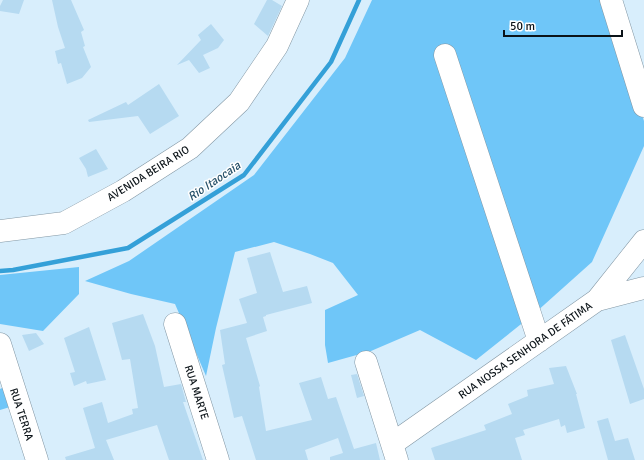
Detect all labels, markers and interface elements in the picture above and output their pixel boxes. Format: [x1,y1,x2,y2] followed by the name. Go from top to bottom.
[504,12,622,38] scale bar
[510,19,535,34] text: 50 m
[105,143,192,204] street label: AVENIDA BEIRA RIO
[185,158,244,205] water label: Rio Itaocaia
[455,298,595,402] street label: RUA NOSSA SENHORA DE FÁTIMA
[182,363,211,421] street label: RUA MARTE
[7,386,36,442] street label: RUA TERRA

